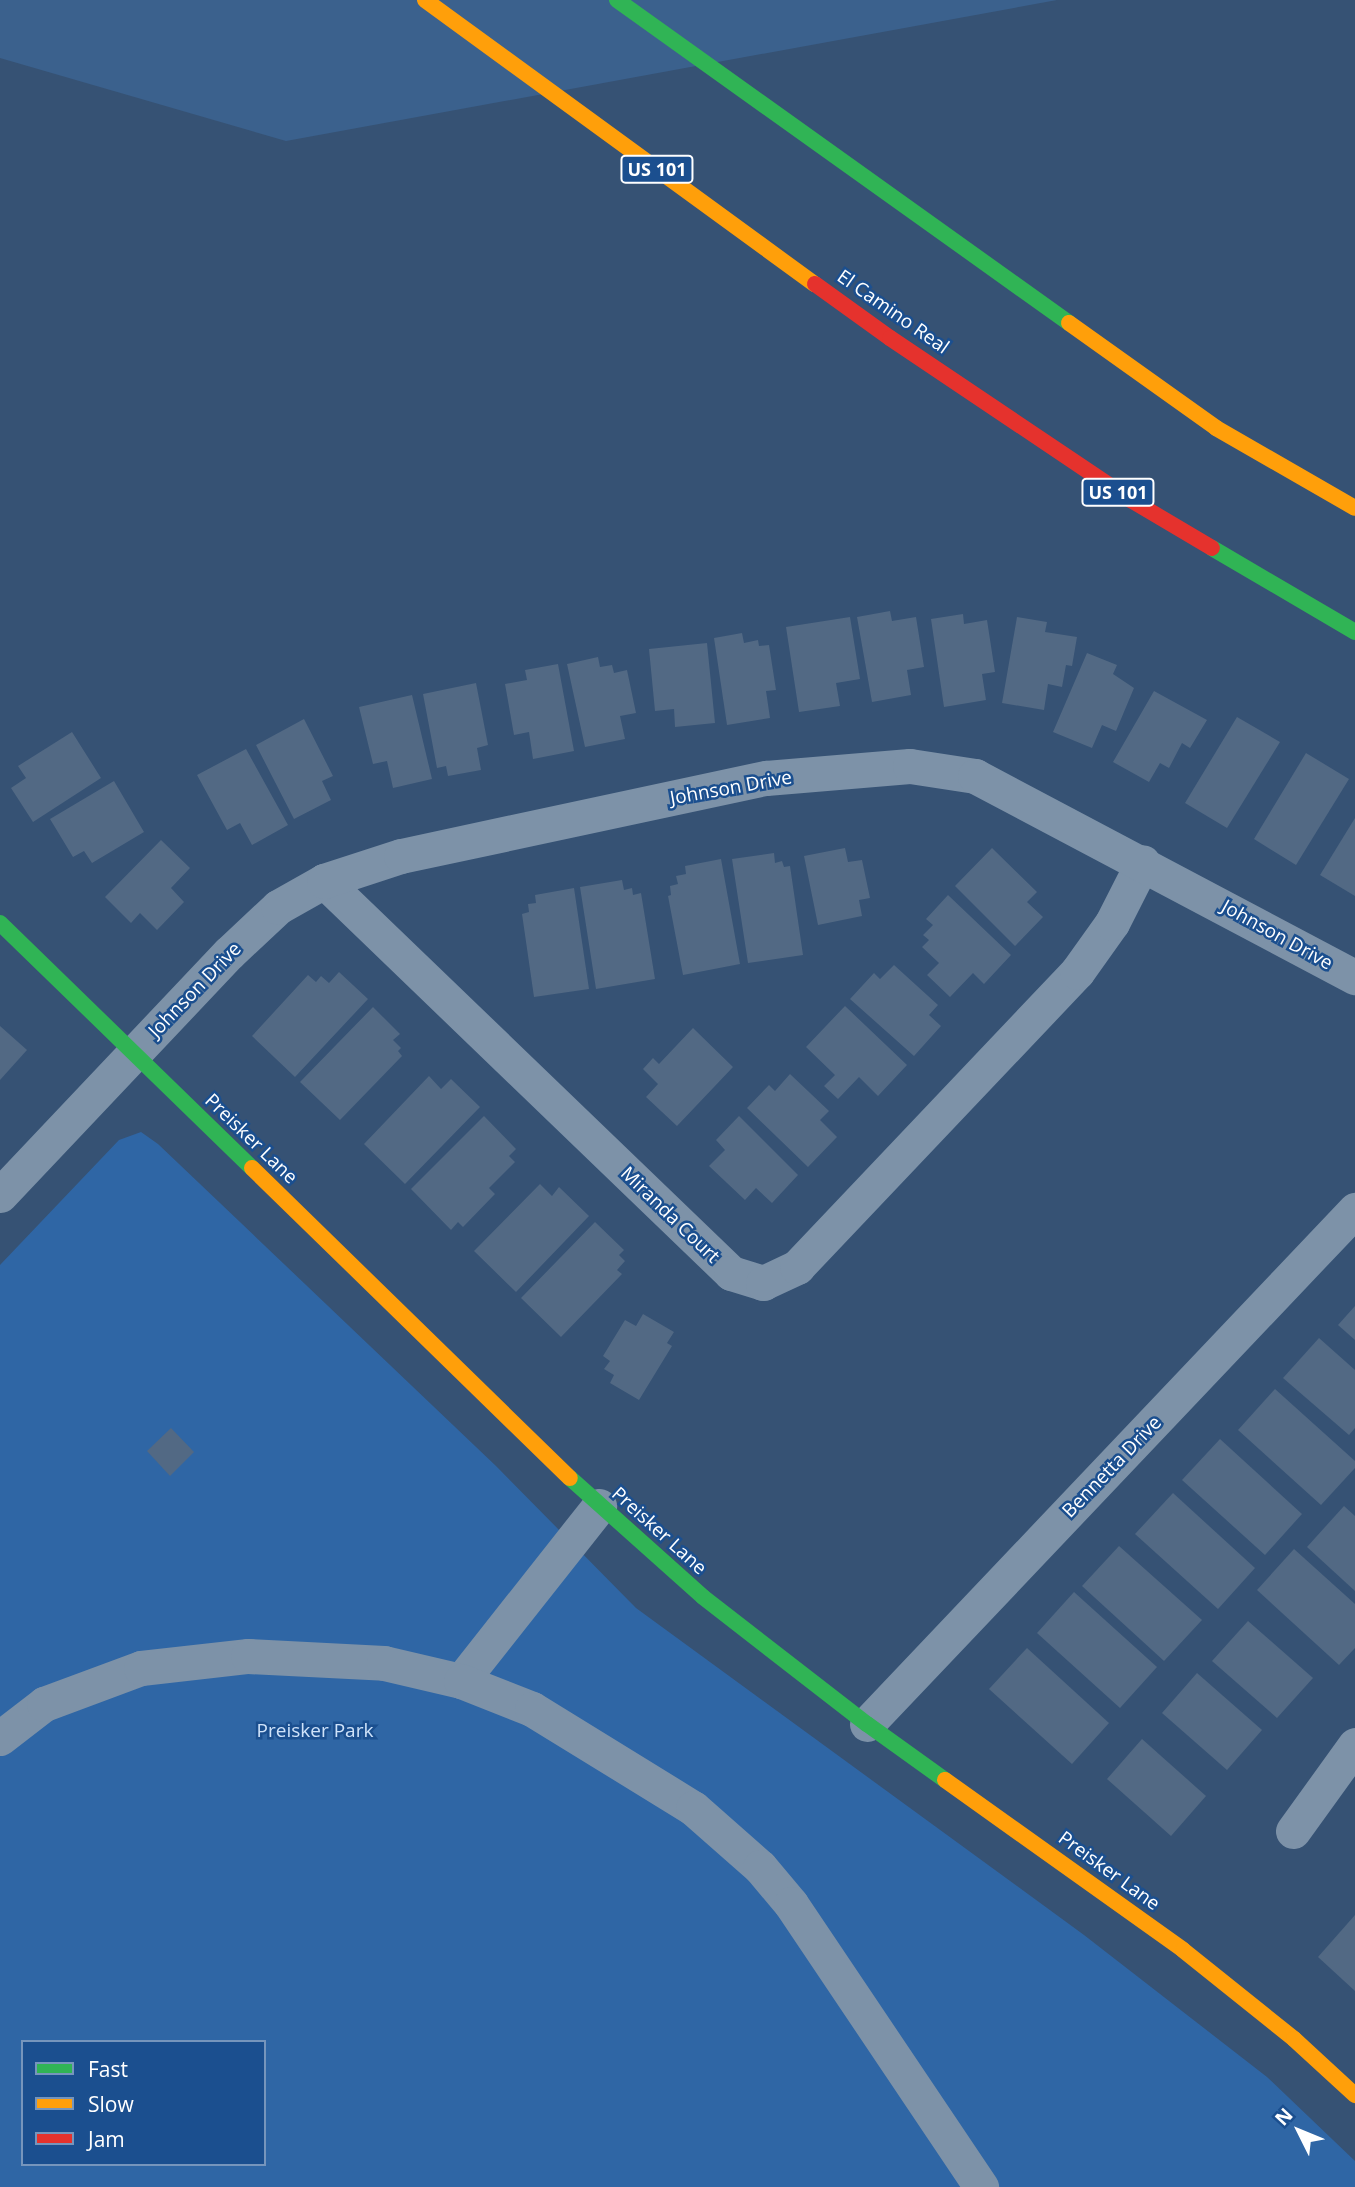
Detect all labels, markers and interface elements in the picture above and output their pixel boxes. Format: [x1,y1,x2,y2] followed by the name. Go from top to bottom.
[620,154,694,184] road number: US 101
[833,265,953,359] street label: El Camino Real
[1081,478,1155,506] road number: US 101
[668,766,794,810] street label: Johnson Drive
[1218,895,1336,975] street label: Johnson Drive
[144,938,246,1042] street label: Johnson Drive
[200,1089,302,1189] street label: Preisker Lane
[616,1162,724,1268] street label: Miranda Court
[1058,1411,1166,1523] street label: Bennetta Drive
[607,1482,711,1580] street label: Preisker Lane
[257,1720,373,1742] park label: Preisker Park
[1054,1827,1164,1915] street label: Preisker Lane
[21,2040,266,2166] legend
[88,2055,128,2083] text: Fast
[88,2090,134,2118] text: Slow
[1264,2096,1334,2166] north arrow
[1269,2102,1298,2131] text: N
[88,2125,125,2153] text: Jam

